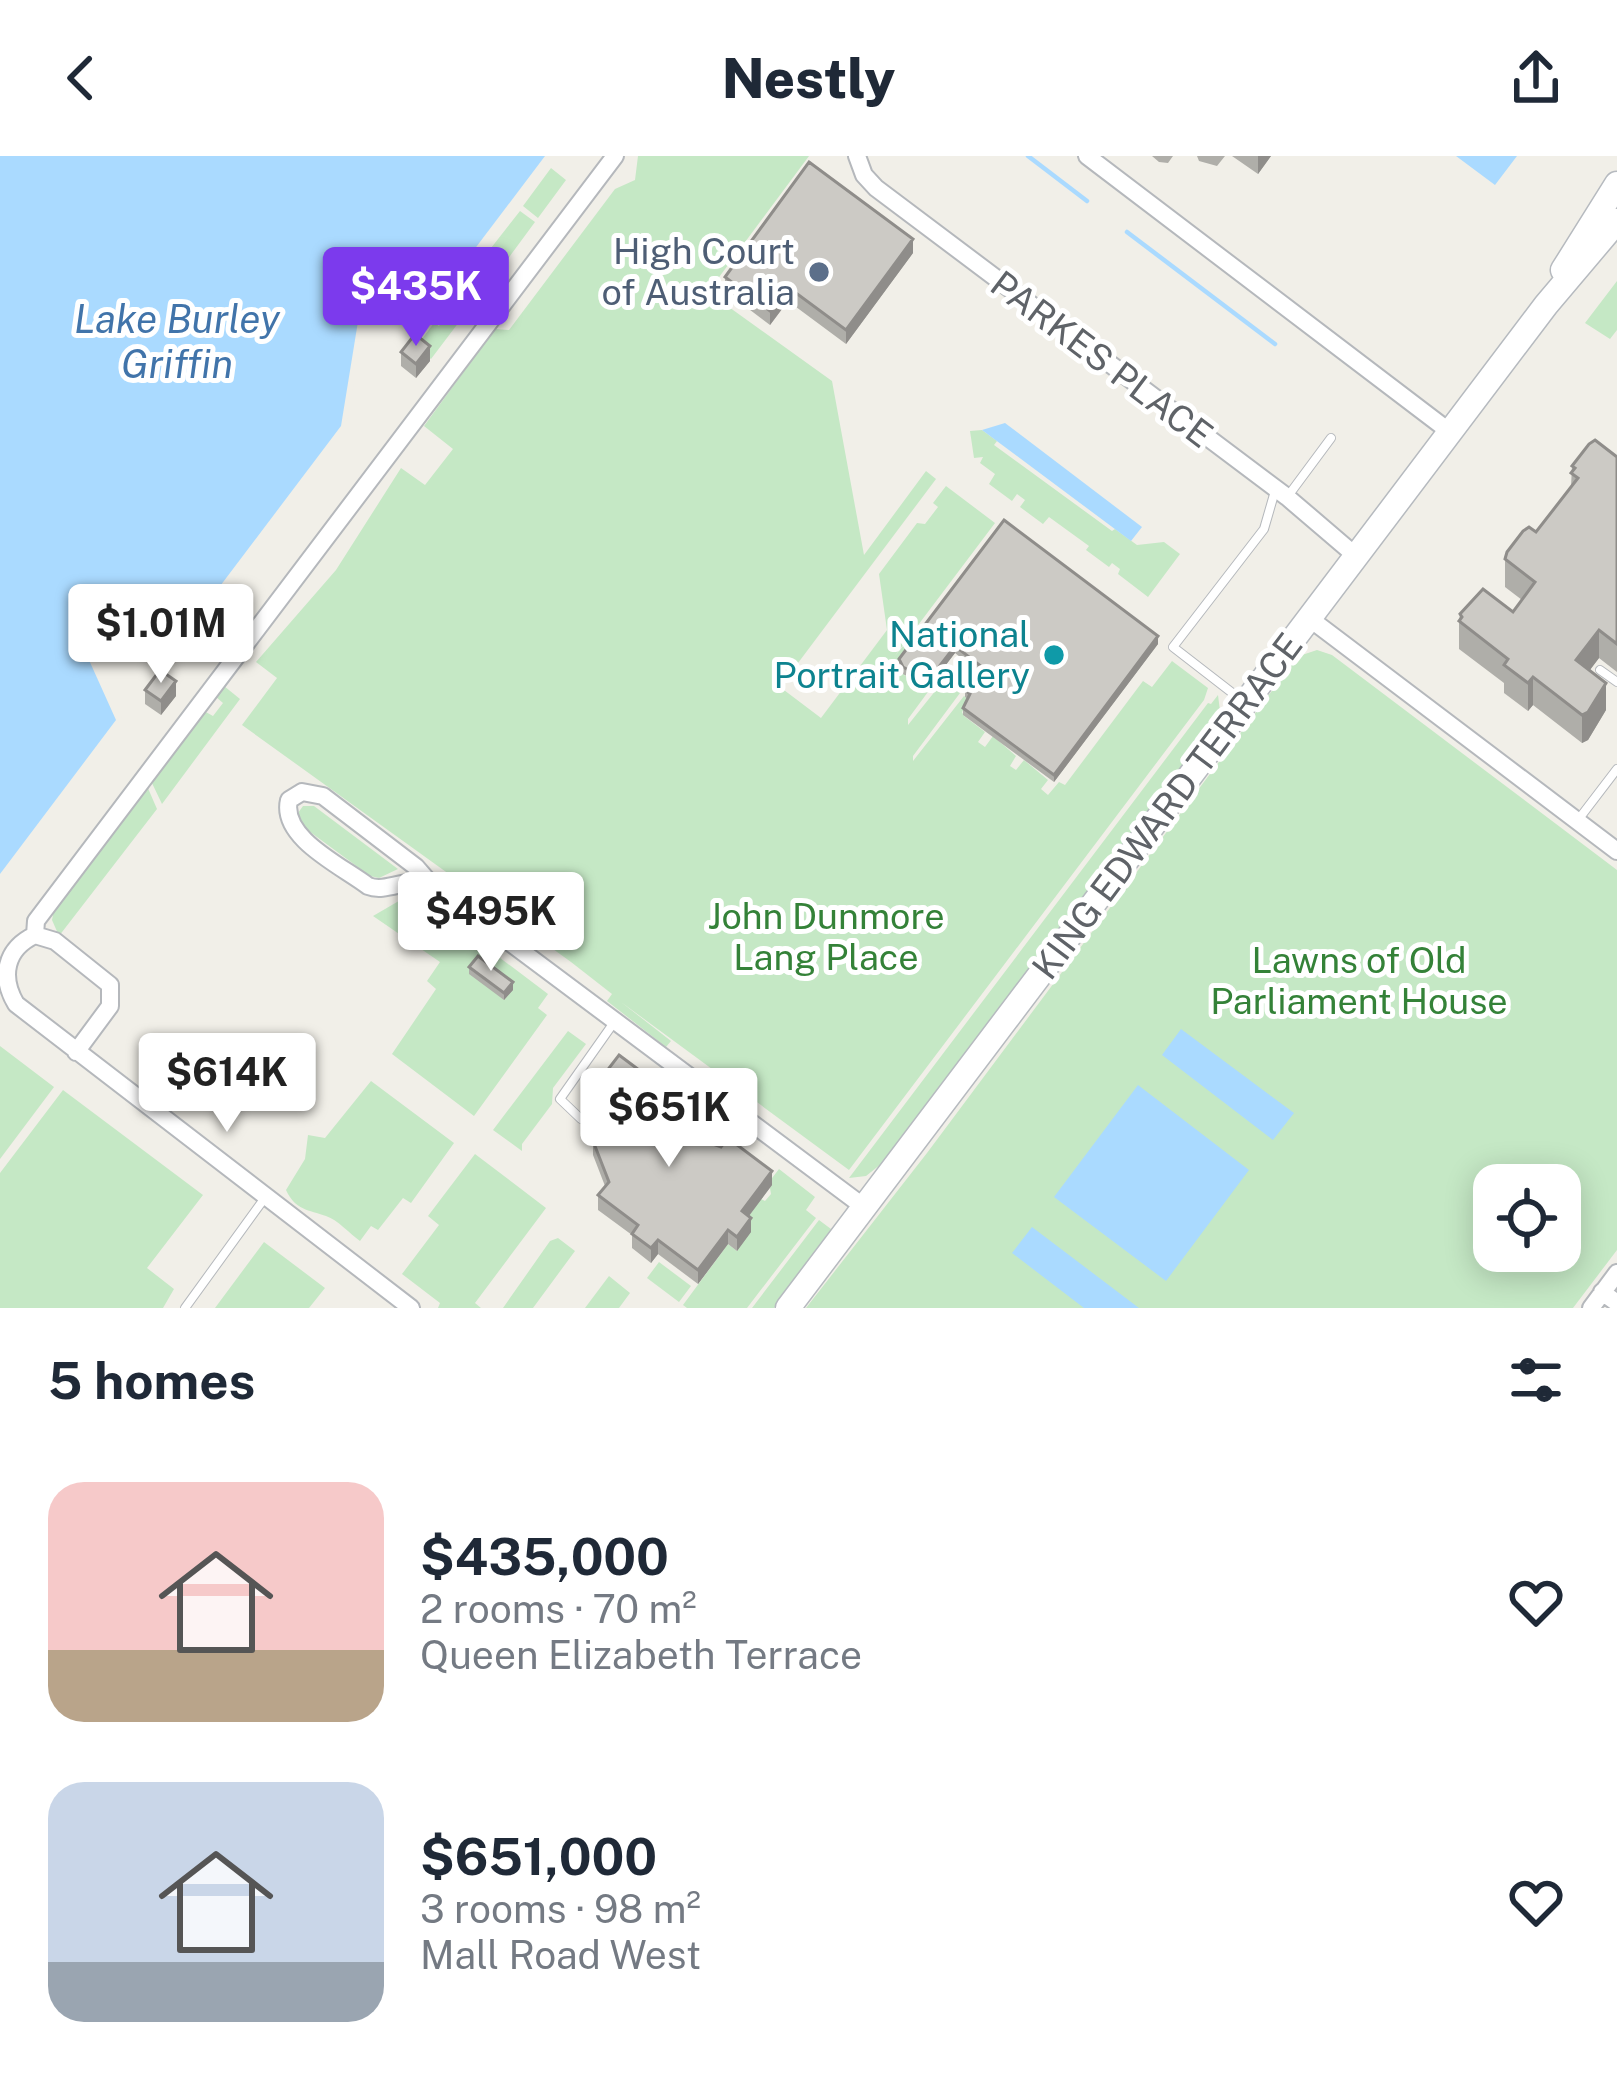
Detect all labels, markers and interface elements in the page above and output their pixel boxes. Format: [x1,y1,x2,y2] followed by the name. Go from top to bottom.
[48,45,114,111] icon: back
[1503,45,1569,111] icon: share
[722,47,895,110] text: Nestly
[602,230,795,313] place label: High Court of Australia
[332,247,500,349] pin: $435K
[806,259,832,285] marker: High Court of Australia
[983,262,1221,456] street label: PARKES PLACE
[350,263,482,309] text: $435K
[74,296,281,387] water label: Lake Burley Griffin
[63,584,259,686] pin: $1.01M
[95,600,227,646] text: $1.01M
[774,613,1030,696] place label: National Portrait Gallery
[1023,625,1311,987] street label: KING EDWARD TERRACE
[1041,642,1067,668] marker: National Portrait Gallery
[407,872,575,974] pin: $495K
[425,888,557,934] text: $495K
[707,895,945,978] park label: John Dunmore Lang Place
[1210,939,1508,1022] park label: Lawns of Old Parliament House
[143,1033,311,1135] pin: $614K
[166,1049,288,1095] text: $614K
[585,1068,753,1170] pin: $651K
[607,1084,731,1130] text: $651K
[1473,1164,1581,1272] map controls
[1473,1164,1581,1272] button: locate
[1503,1347,1569,1413] icon: filters
[48,1351,255,1410] text: 5 homes
[420,1527,669,1586] text: $435,000
[144,1530,288,1674] icon: home
[1503,1569,1569,1635] icon: heart
[420,1586,697,1632] text: 2 rooms · 70 m²
[420,1632,862,1678] text: Queen Elizabeth Terrace
[420,1827,657,1886] text: $651,000
[144,1830,288,1974] icon: home
[1503,1869,1569,1935] icon: heart
[420,1886,701,1932] text: 3 rooms · 98 m²
[420,1932,701,1978] text: Mall Road West

